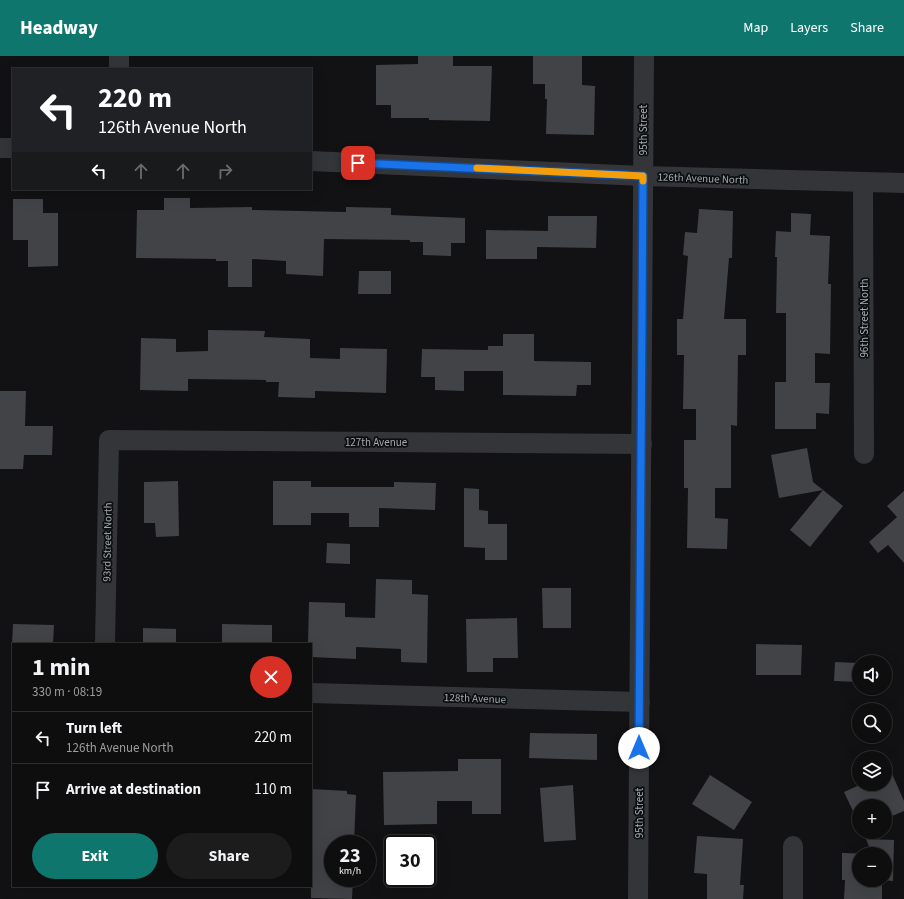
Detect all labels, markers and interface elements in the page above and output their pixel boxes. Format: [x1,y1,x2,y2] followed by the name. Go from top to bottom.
[20,15,98,42] text: Headway
[743,18,768,38] text: Map
[790,18,828,38] text: Layers
[850,18,884,38] text: Share
[98,78,172,118] text: 220 m
[32,84,84,136] icon: left
[636,105,651,155] street label: 95th Street
[98,115,247,140] text: 126th Avenue North
[341,146,375,180] pin
[347,152,369,174] icon: arrive
[88,160,110,182] icon: left
[130,160,152,182] icon: ahead
[172,160,194,182] icon: ahead
[214,160,236,182] icon: right
[657,169,749,188] street label: 126th Avenue North
[857,278,872,358] street label: 96th Street North
[345,435,408,450] street label: 127th Avenue
[99,502,116,582] street label: 93rd Street North
[32,650,90,685] text: 1 min
[852,655,892,887] map controls
[852,655,892,695] button: sound
[250,656,292,698] button: close
[32,683,102,701] text: 330 m · 08:19
[444,690,507,707] street label: 128th Avenue
[852,703,892,743] button: search
[66,718,122,739] text: Turn left
[32,727,54,749] icon: left
[254,727,292,748] text: 220 m
[618,727,660,769] position arrow
[66,739,174,757] text: 126th Avenue North
[852,751,892,791] button: layers
[32,779,54,801] icon: arrive
[66,779,201,800] text: Arrive at destination
[254,779,292,800] text: 110 m
[632,788,647,838] street label: 95th Street
[852,799,892,839] button: +
[32,833,158,879] button: Exit
[166,833,292,879] button: Share
[384,835,436,887] speed limit sign: 30
[339,842,361,870] text: 23
[852,847,892,887] button: −
[339,864,361,878] text: km/h

